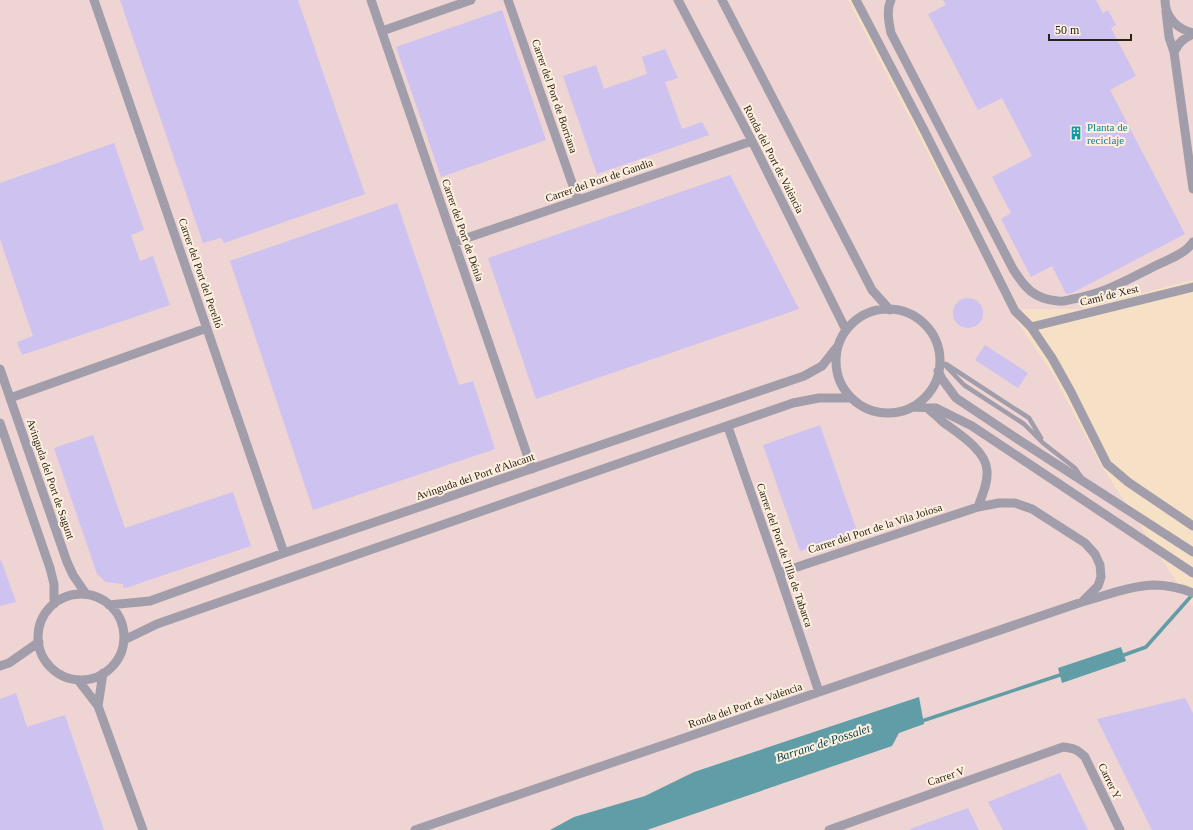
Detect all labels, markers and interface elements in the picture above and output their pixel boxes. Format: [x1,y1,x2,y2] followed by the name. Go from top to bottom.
[1049,16,1131,42] scale bar
[1055,23,1080,37] text: 50 m
[530,37,580,155] street label: Carrer del Port de Borriana
[742,103,807,215] street label: Ronda del Port de València
[1087,121,1128,146] place label: Planta de reciclaje
[1068,125,1084,141] building icon: Planta de reciclaje
[544,156,654,204] street label: Carrer del Port de Gandia
[440,177,486,283] street label: Carrer del Port de Dénia
[177,216,226,330] street label: Carrer del Port del Perelló
[1078,282,1140,308] street label: Camí de Xest
[25,417,77,541] street label: Avinguda del Port de Sagunt
[414,450,536,502] street label: Avinguda del Port d'Alacant
[755,482,815,629] street label: Carrer del Port de l'Illa de Tabarca
[806,501,944,555] street label: Carrer del Port de la Vila Joiosa
[687,680,804,730] street label: Ronda del Port de València
[774,721,872,765] water label: Barranc de Possalet
[1096,761,1124,801] street label: Carrer Y
[926,764,966,788] street label: Carrer V

